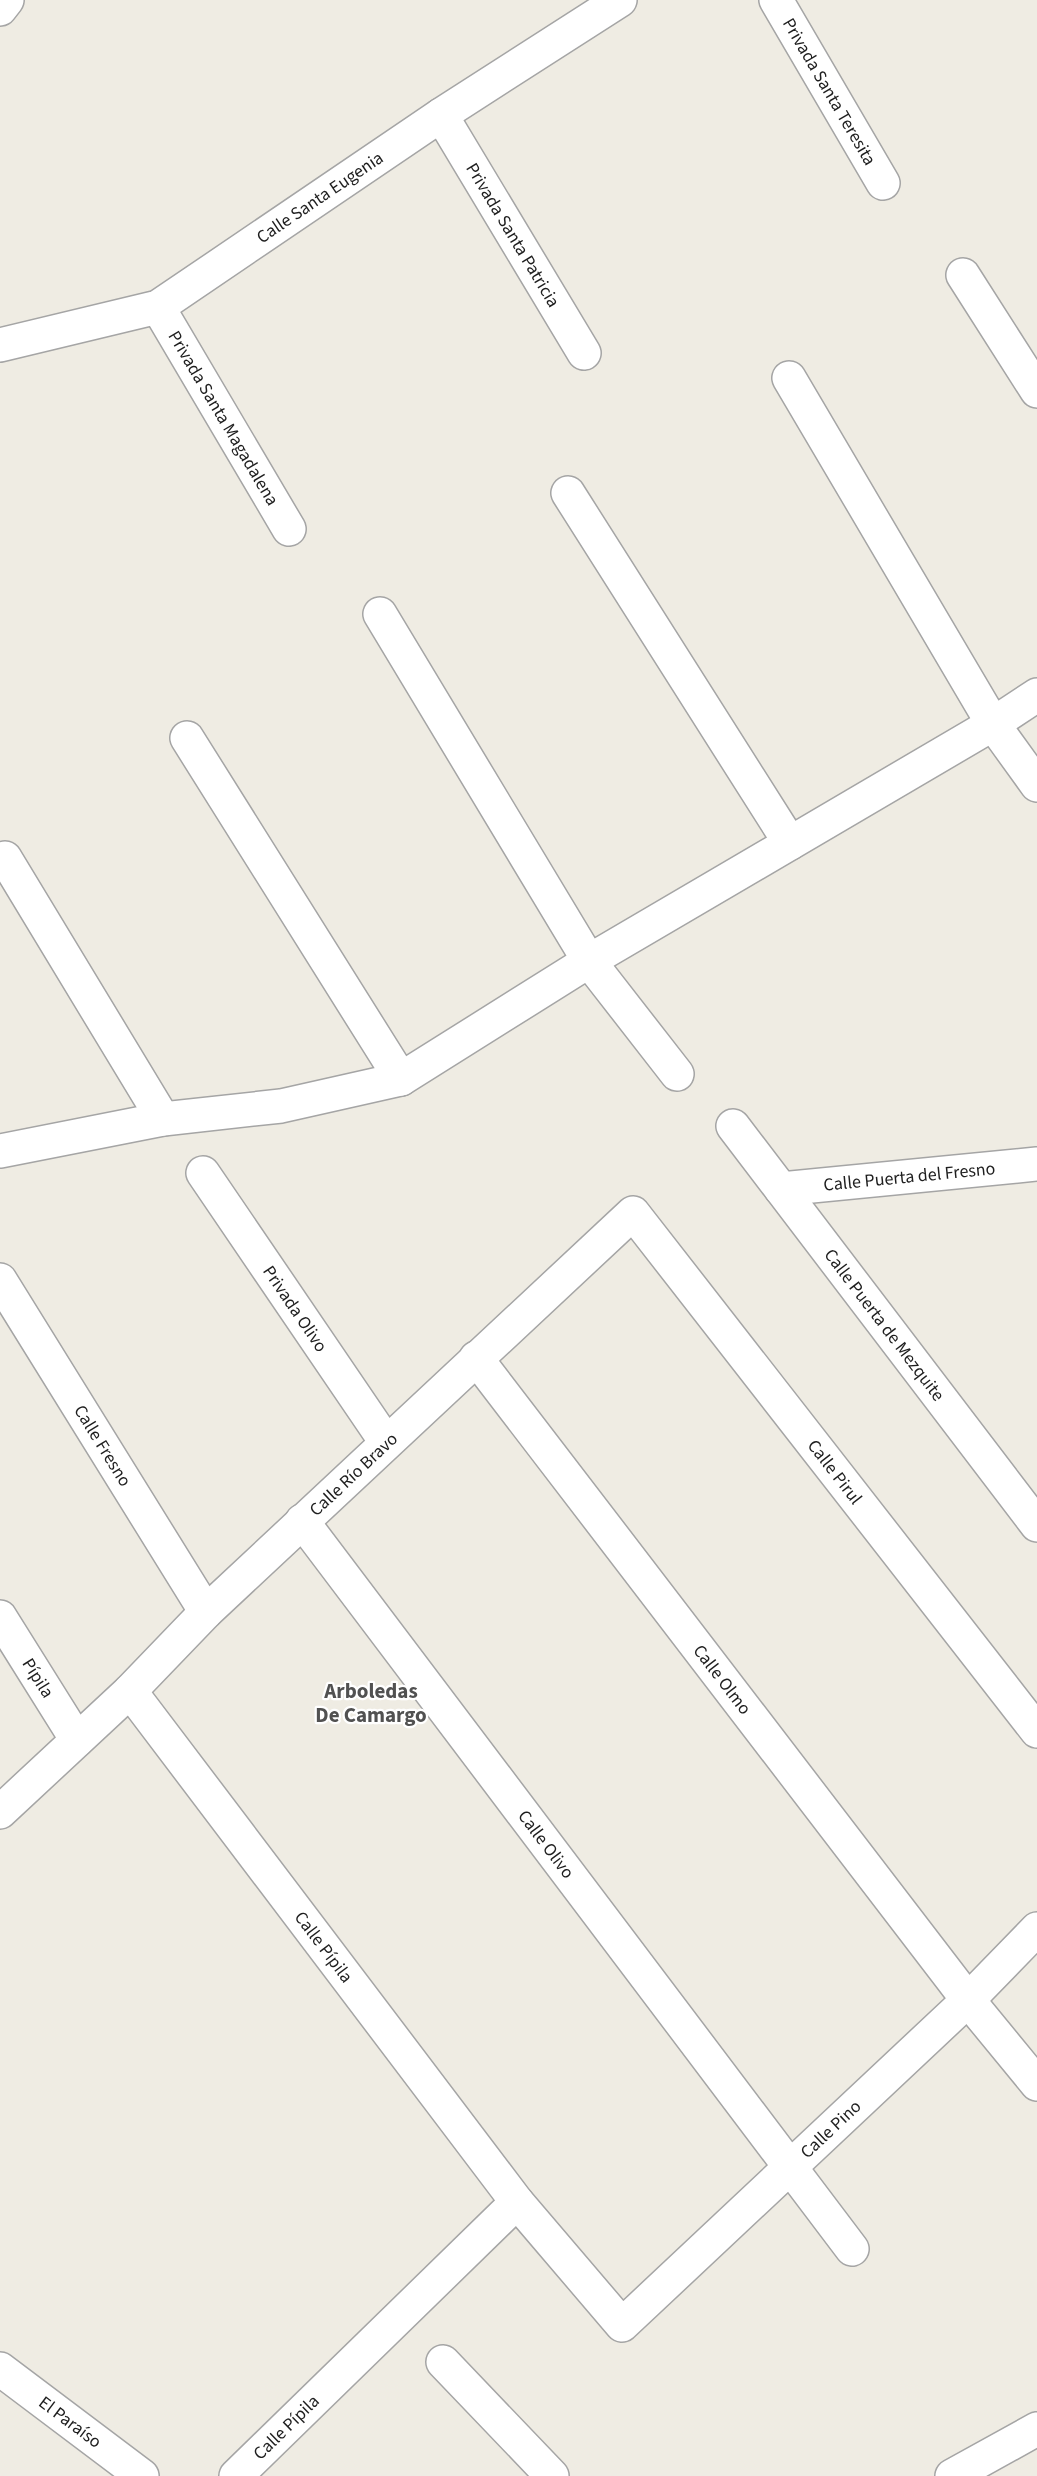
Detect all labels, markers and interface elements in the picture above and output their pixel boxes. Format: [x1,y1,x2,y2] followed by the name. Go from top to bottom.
[777,13,882,170] street label: Privada Santa Teresita
[251,145,388,249] street label: Calle Santa Eugenia
[460,158,566,312] street label: Privada Santa Patricia
[162,326,285,510] street label: Privada Santa Magadalena
[822,1156,996,1197] street label: Calle Puerta del Fresno
[818,1243,951,1406] street label: Calle Puerta de Mezquite
[257,1260,334,1357] street label: Privada Olivo
[68,1400,138,1491] street label: Calle Fresno
[304,1427,403,1522] street label: Calle Río Bravo
[802,1434,868,1510] street label: Calle Pirul
[687,1639,757,1720] street label: Calle Olmo
[16,1653,60,1703] street label: Pípila
[315,1676,427,1730] district label: Arboledas De Camargo
[512,1805,580,1884] street label: Calle Olivo
[289,1906,359,1988] street label: Calle Pípila
[795,2094,867,2164] street label: Calle Pino
[247,2389,325,2465] street label: Calle Pípila
[34,2390,107,2454] street label: El Paraíso

